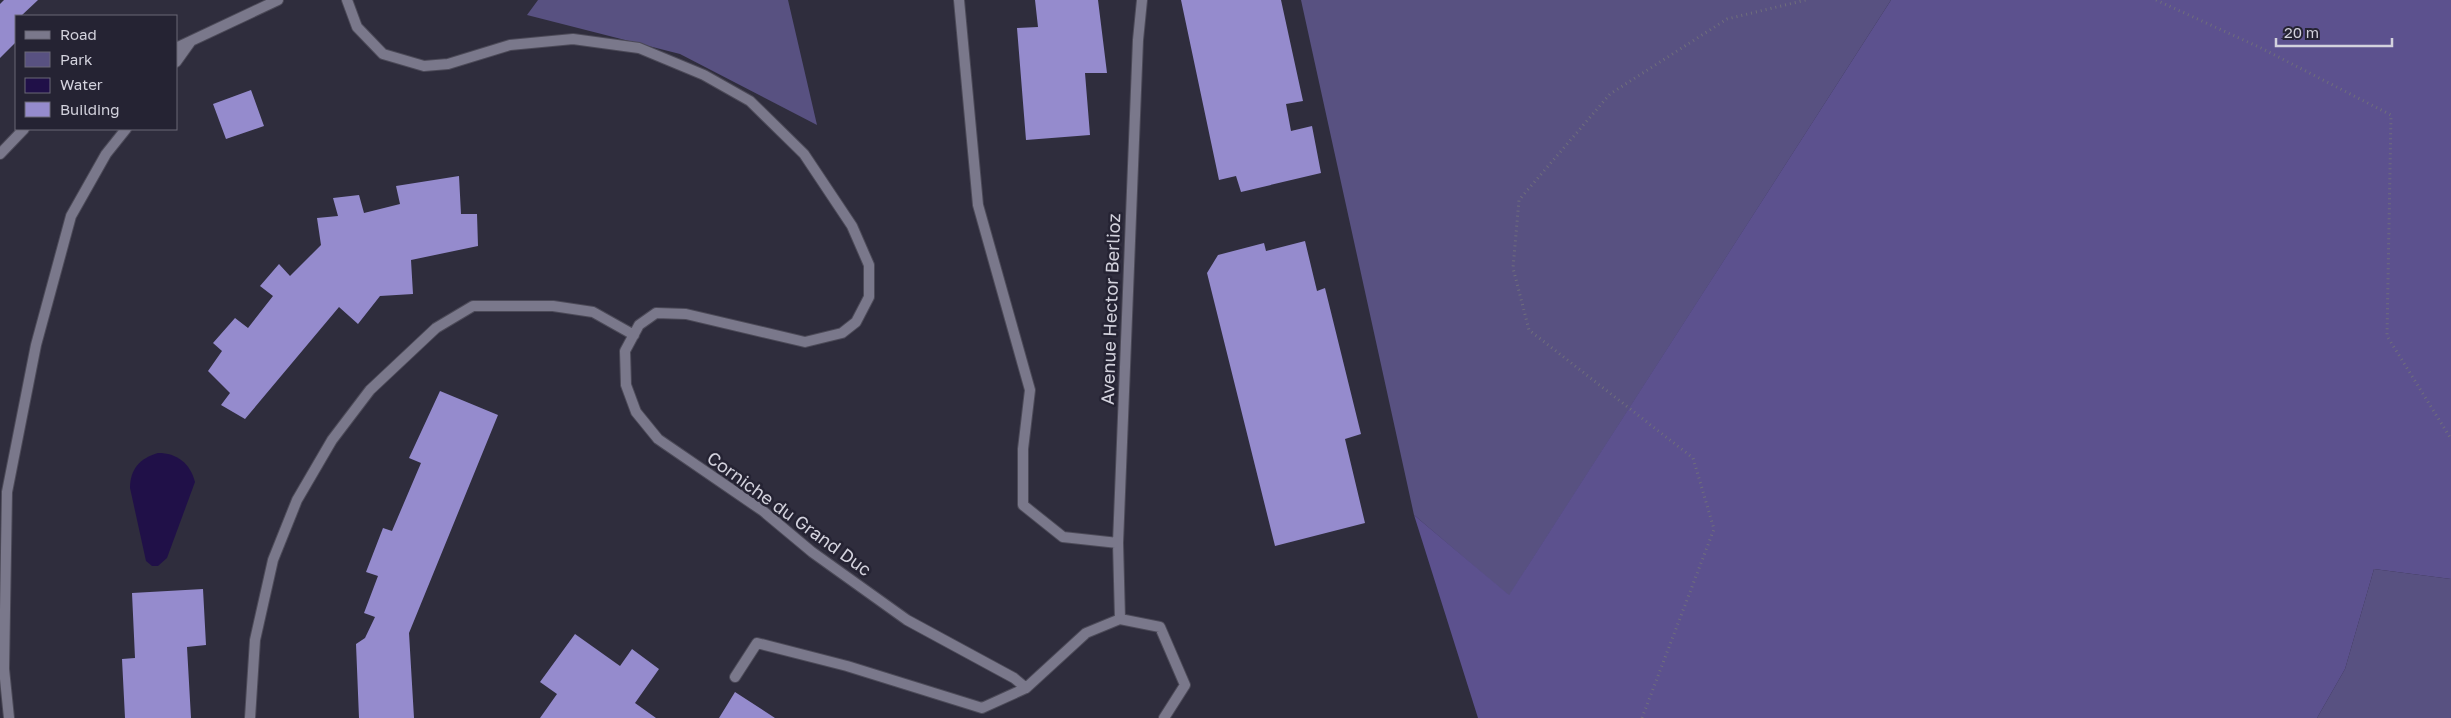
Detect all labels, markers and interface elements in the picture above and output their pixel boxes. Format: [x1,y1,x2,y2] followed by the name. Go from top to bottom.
[15,15,178,130] legend
[2276,15,2392,47] scale bar
[2284,23,2319,41] text: 20 m
[60,25,97,43] text: Road
[60,50,93,68] text: Park
[60,75,103,93] text: Water
[60,100,120,118] text: Building
[1096,213,1124,405] street label: Avenue Hector Berlioz
[703,446,876,580] street label: Corniche du Grand Duc

